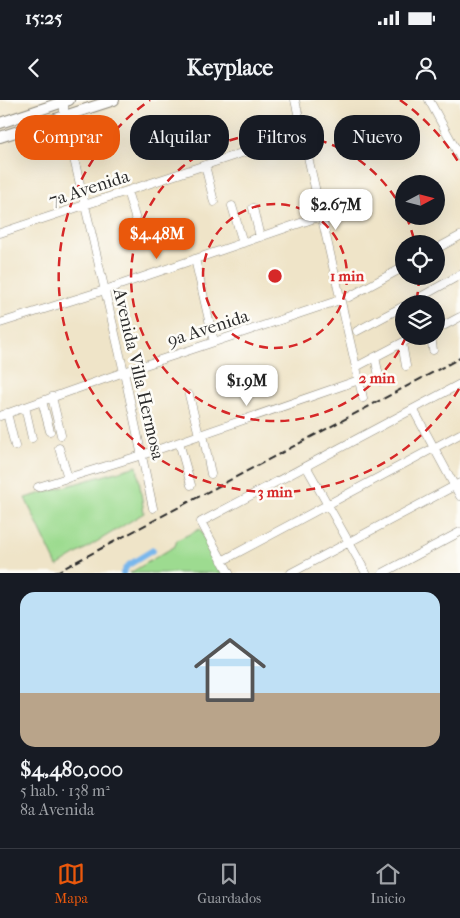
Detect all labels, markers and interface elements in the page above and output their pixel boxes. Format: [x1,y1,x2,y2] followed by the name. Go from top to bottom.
[25,7,63,29] text: 15:25
[20,54,48,82] icon: back
[412,54,440,82] icon: person
[187,55,273,81] text: Keyplace
[15,115,120,160] chip: Comprar
[130,115,229,160] chip: Alquilar
[239,115,324,160] chip: Filtros
[334,115,420,160] chip: Nuevo
[46,165,133,211] street label: 7a Avenida
[395,175,445,225] north arrow
[395,175,445,345] map controls
[295,188,377,231] pin: $2.67M
[310,195,362,214] text: $2.67M
[116,218,198,260] pin: $4.48M
[130,224,184,243] text: $4.48M
[395,235,445,285] button: locate
[266,267,284,285] centre of rings
[330,267,364,285] text: 1 min
[108,285,169,462] street label: Avenida Villa Hermosa
[395,295,445,345] button: layers
[165,305,252,351] street label: 9a Avenida
[212,364,282,407] pin: $1.9M
[359,369,396,387] text: 2 min
[227,371,267,390] text: $1.9M
[258,483,293,501] text: 3 min
[185,625,275,715] icon: home
[20,757,123,781] text: $4,480,000
[20,781,110,800] text: 5 hab. · 138 m²
[20,800,95,819] text: 8a Avenida
[55,860,88,907] tab: Mapa
[197,860,261,907] tab: Guardados
[370,860,405,907] tab: Inicio

